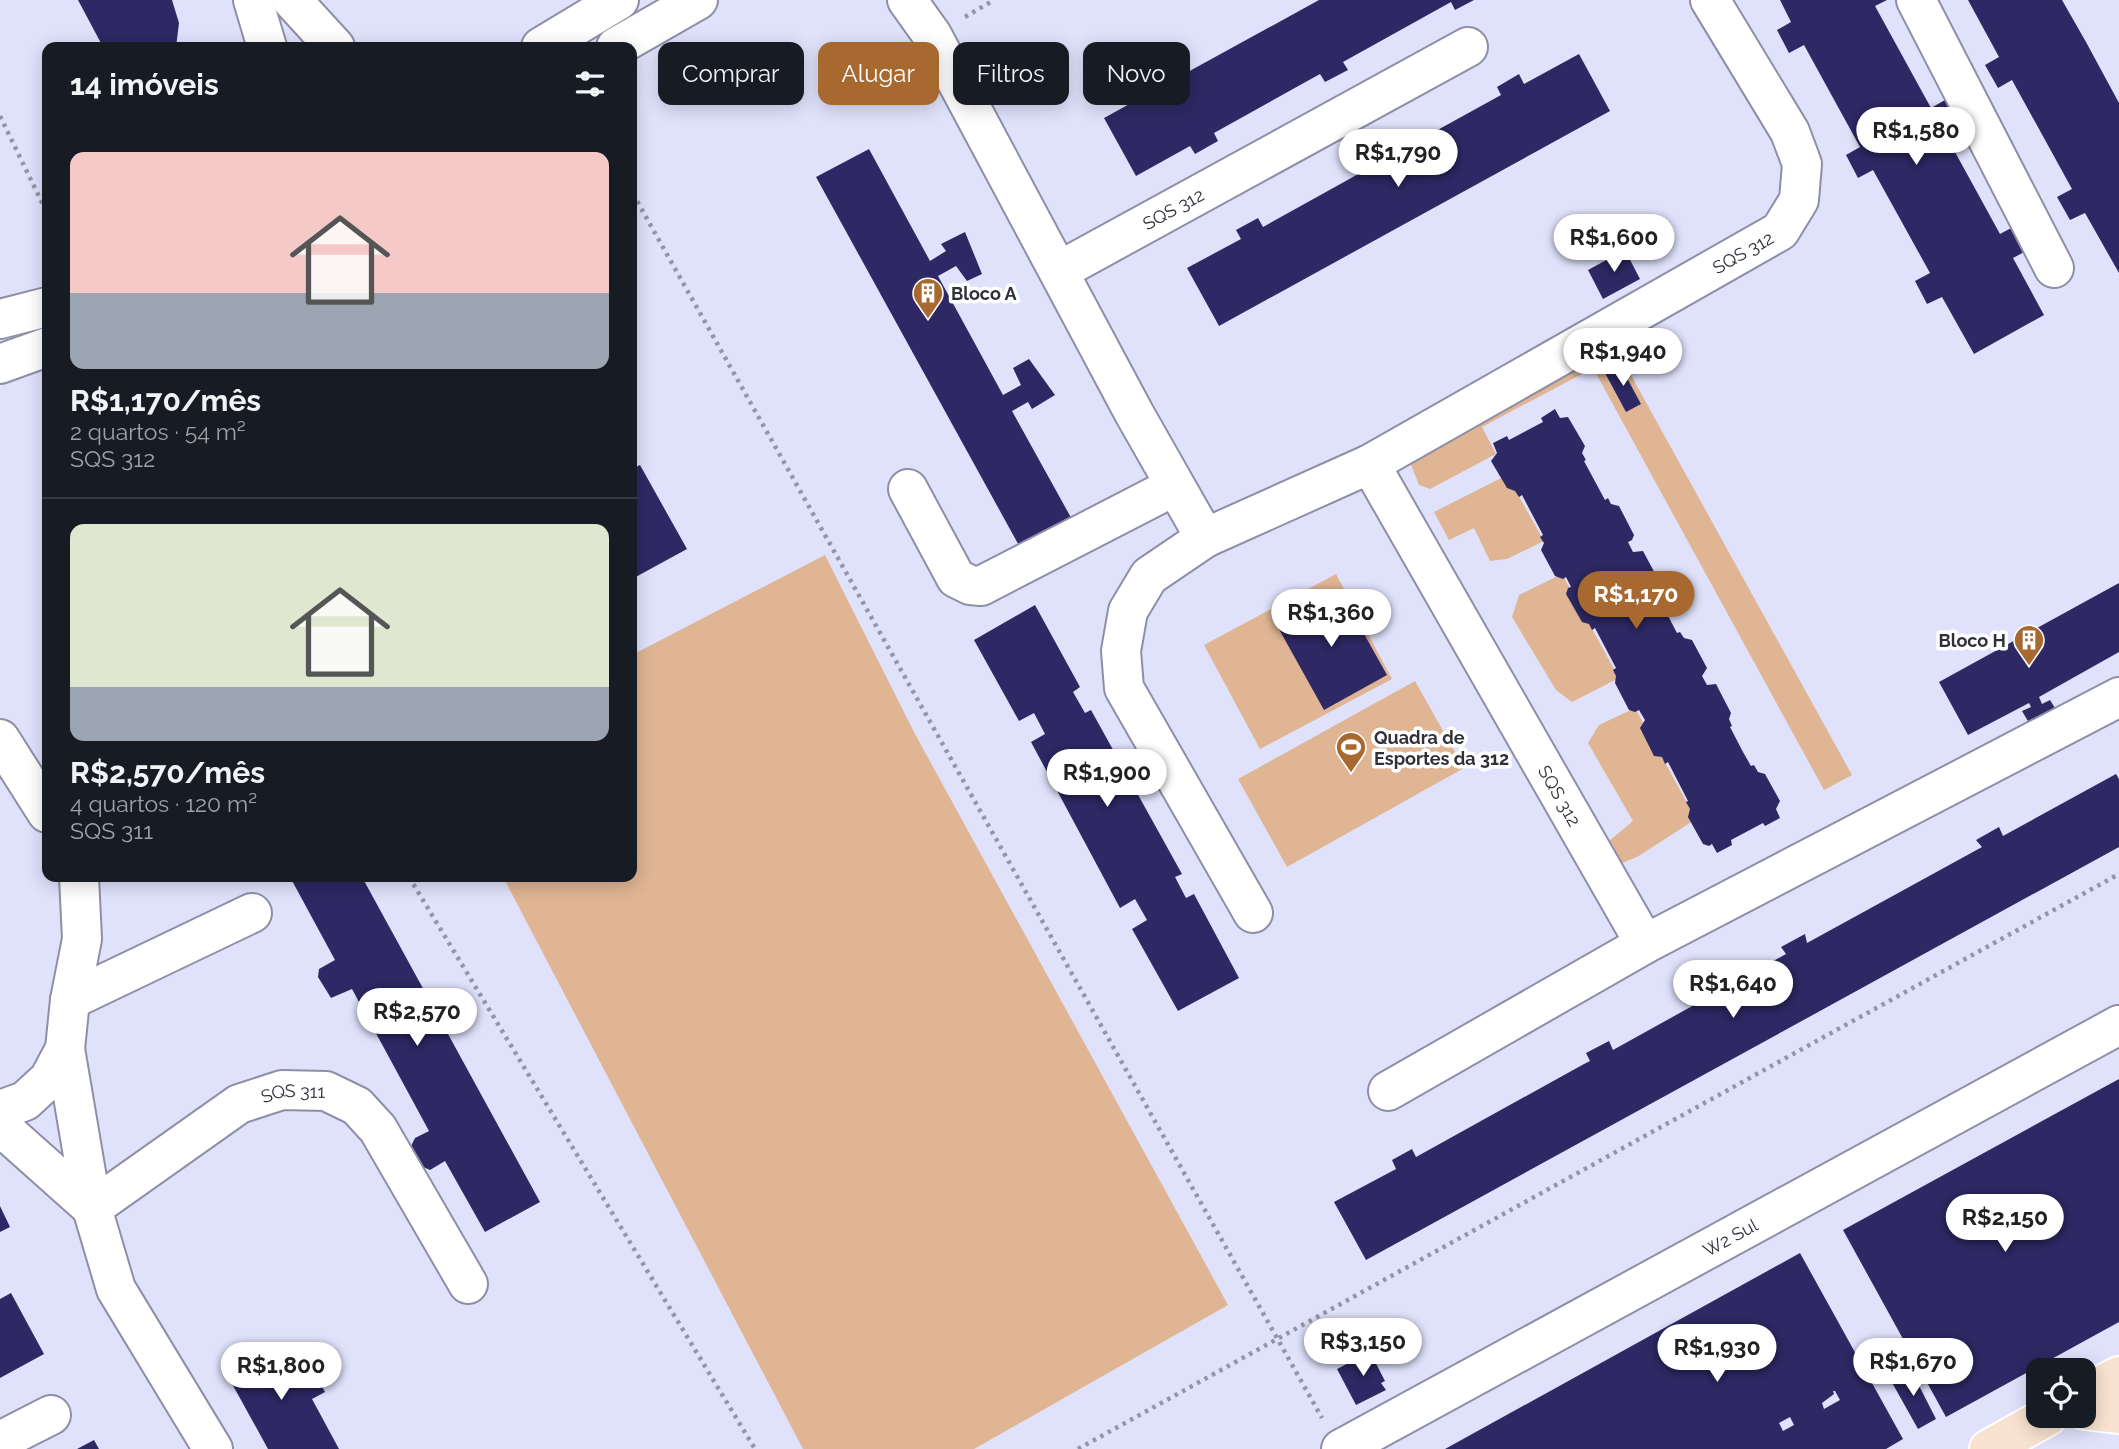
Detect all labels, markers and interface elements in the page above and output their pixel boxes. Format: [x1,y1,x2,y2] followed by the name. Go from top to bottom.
[658,42,804,105] chip: Comprar
[818,42,939,105] chip: Alugar
[953,42,1069,105] chip: Filtros
[1083,42,1190,105] chip: Novo
[571,65,609,103] icon: filters
[70,67,219,102] text: 14 imóveis
[1851,108,1981,167] pin: R$1,580
[1872,116,1960,143] text: R$1,580
[1333,130,1463,189] pin: R$1,790
[1355,138,1441,165] text: R$1,790
[1139,183,1207,234] street label: SQS 312
[277,197,403,323] icon: home
[1549,215,1679,274] pin: R$1,600
[1570,223,1658,250] text: R$1,600
[1709,227,1777,278] street label: SQS 312
[911,276,945,320] building icon: Bloco A
[951,283,1018,304] place label: Bloco A
[1558,328,1688,388] pin: R$1,940
[1579,337,1667,364] text: R$1,940
[70,383,261,418] text: R$1,170/mês
[70,418,246,445] text: 2 quartos · 54 m²
[70,445,155,472] text: SQS 312
[277,569,403,695] icon: home
[1571,572,1701,631] pin: R$1,170
[1594,580,1678,607] text: R$1,170
[1266,590,1396,649] pin: R$1,360
[1287,598,1375,625] text: R$1,360
[2012,623,2046,667] building icon: Bloco H
[1938,630,2006,651] place label: Bloco H
[1374,727,1509,769] place label: Quadra de Esportes da 312
[1334,730,1368,774] sports icon: Quadra de Esportes da 312
[1042,750,1172,809] pin: R$1,900
[70,755,265,790] text: R$2,570/mês
[1063,758,1151,785] text: R$1,900
[1534,761,1586,830] street label: SQS 312
[70,790,257,817] text: 4 quartos · 120 m²
[70,817,153,844] text: SQS 311
[1668,960,1798,1020] pin: R$1,640
[1689,969,1777,996] text: R$1,640
[352,988,482,1048] pin: R$2,570
[373,997,461,1024] text: R$2,570
[258,1079,326,1107] street label: SQS 311
[1940,1194,2070,1254] pin: R$2,150
[1962,1203,2048,1230] text: R$2,150
[1699,1214,1761,1260] street label: W2 Sul
[1298,1318,1428,1378] pin: R$3,150
[1652,1324,1782,1384] pin: R$1,930
[1320,1327,1406,1354] text: R$3,150
[1673,1333,1761,1360] text: R$1,930
[1848,1338,1978,1398] pin: R$1,670
[216,1342,346,1402] pin: R$1,800
[1869,1347,1957,1374] text: R$1,670
[237,1351,325,1378] text: R$1,800
[2026,1358,2096,1428] map controls
[2026,1358,2096,1428] button: locate

